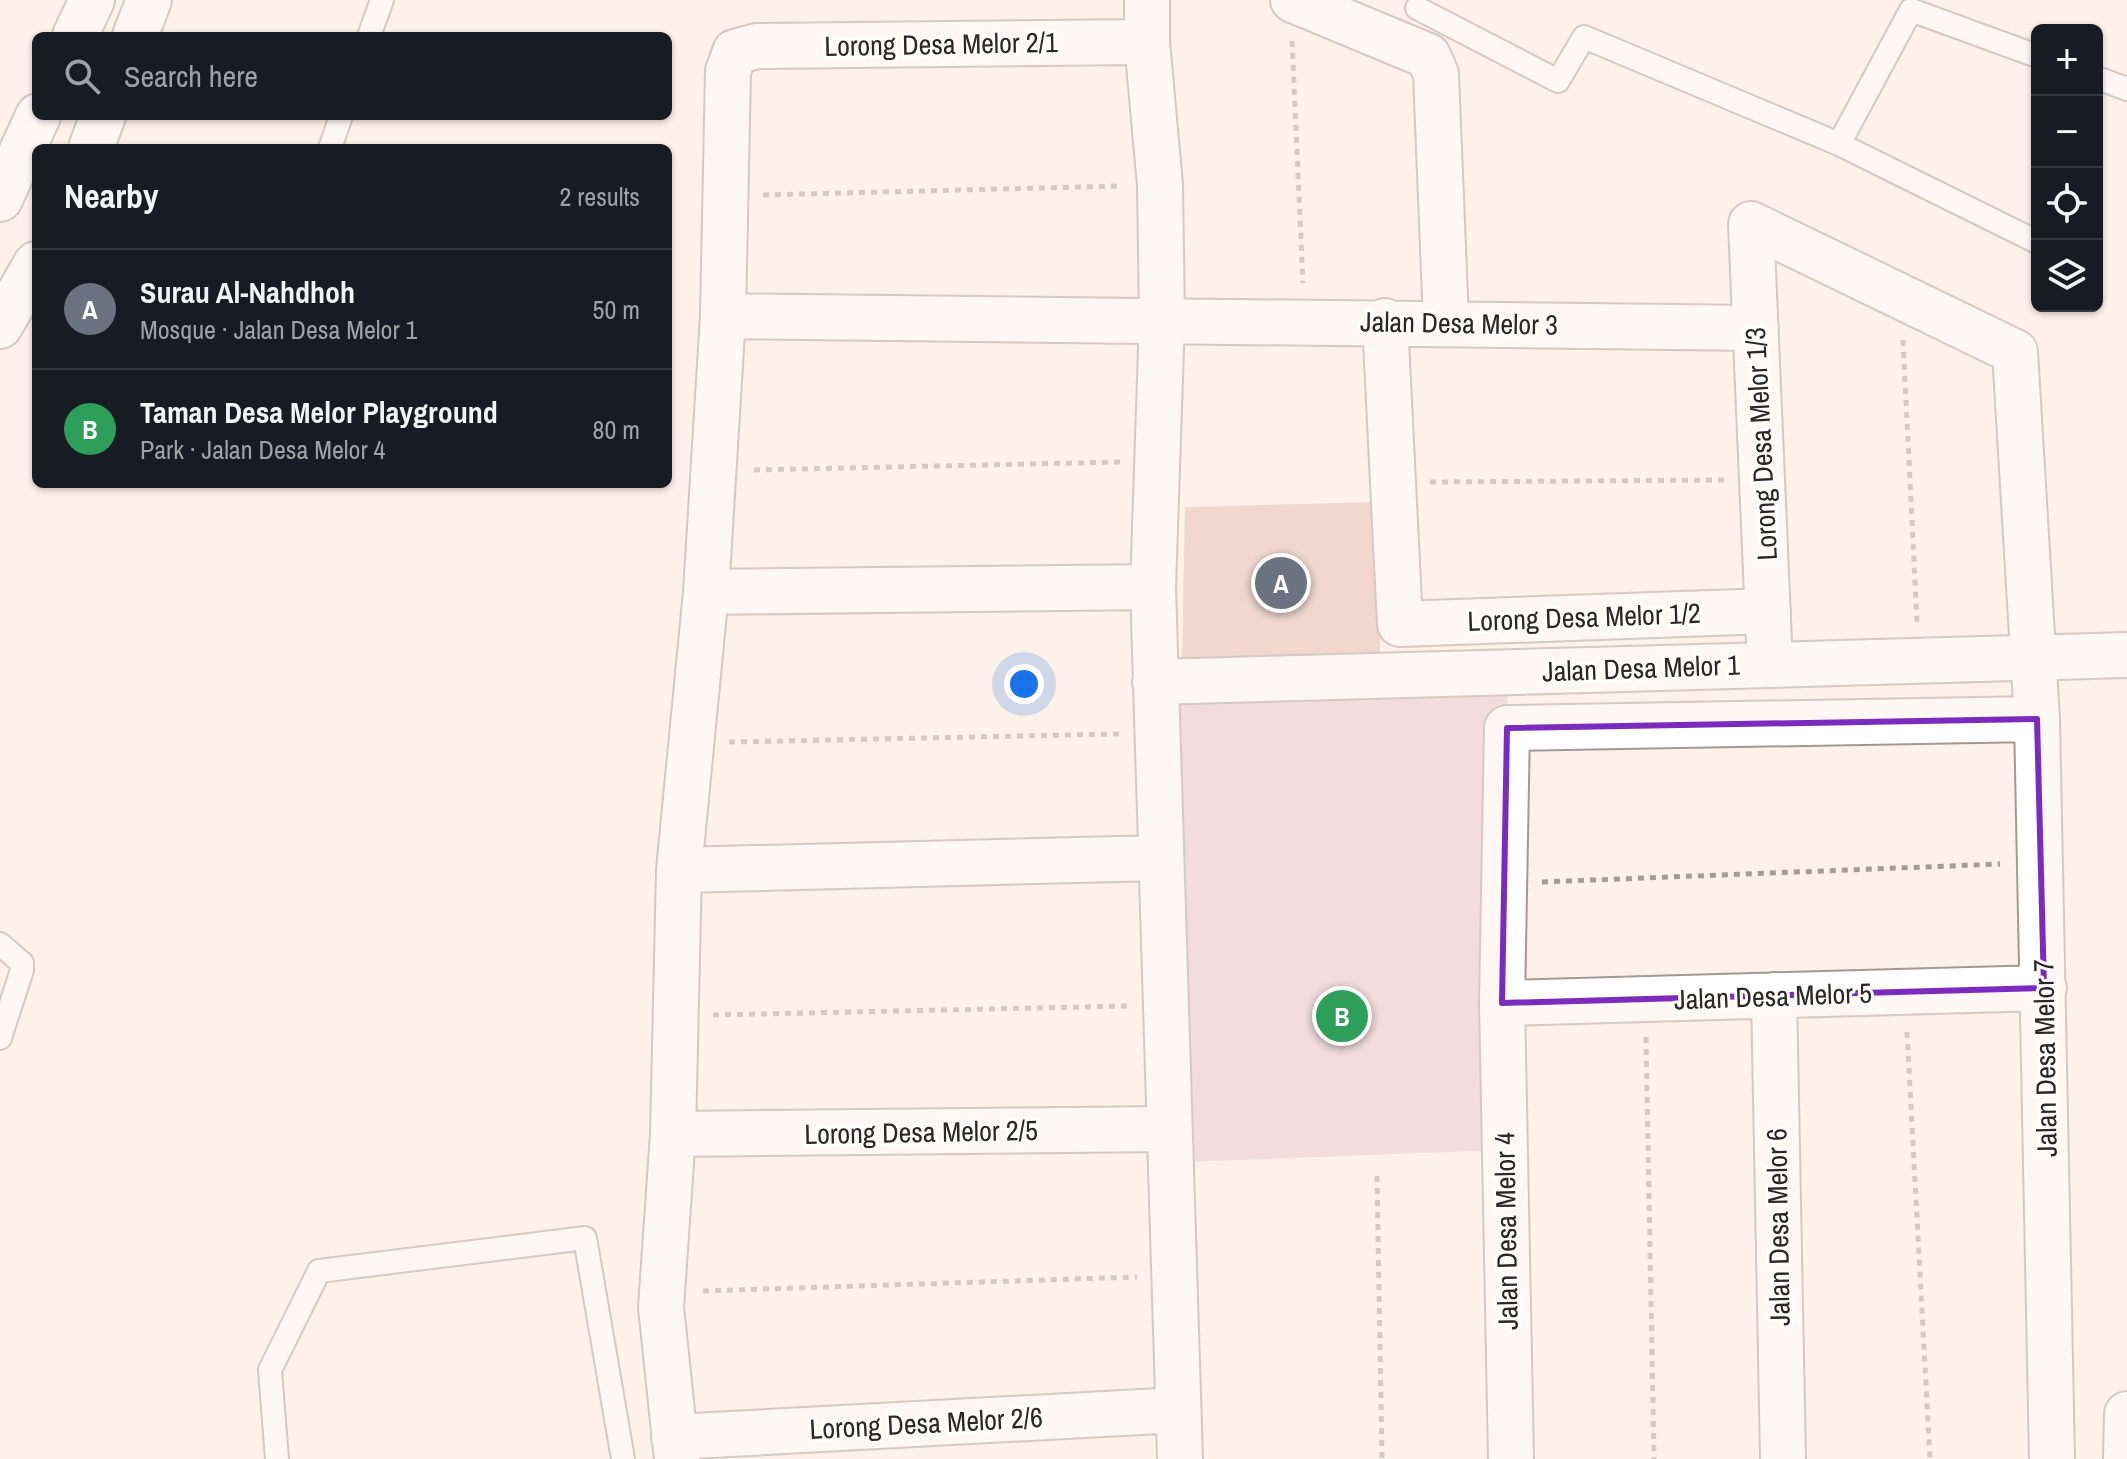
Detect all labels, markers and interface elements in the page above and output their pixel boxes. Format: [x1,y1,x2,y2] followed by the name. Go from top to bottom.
[824,23,1058,65] street label: Lorong Desa Melor 2/1
[2031,24,2103,312] map controls
[2031,24,2103,96] button: +
[32,32,672,120] search box
[60,54,104,98] icon: search
[124,56,258,96] text: Search here
[2031,96,2103,168] button: −
[2031,168,2103,240] button: locate
[64,173,159,219] text: Nearby
[559,179,640,214] text: 2 results
[2031,240,2103,312] button: layers
[140,272,355,312] text: Surau Al-Nahdhoh
[82,292,98,327] text: A
[593,292,640,327] text: 50 m
[1360,302,1558,344] street label: Jalan Desa Melor 3
[140,312,417,347] text: Mosque · Jalan Desa Melor 1
[1736,326,1786,562] street label: Lorong Desa Melor 1/3
[140,392,498,432] text: Taman Desa Melor Playground
[82,412,98,447] text: B
[593,412,640,447] text: 80 m
[140,432,385,467] text: Park · Jalan Desa Melor 4
[1255,553,1307,613] pin: A
[1467,594,1701,640] street label: Lorong Desa Melor 1/2
[1541,646,1741,690] street label: Jalan Desa Melor 1
[1004,664,1044,704] your location
[2024,959,2066,1157] street label: Jalan Desa Melor 7
[1673,974,1873,1018] street label: Jalan Desa Melor 5
[1316,986,1368,1046] pin: B
[804,1111,1038,1153] street label: Lorong Desa Melor 2/5
[1757,1128,1799,1326] street label: Jalan Desa Melor 6
[1485,1132,1527,1330] street label: Jalan Desa Melor 4
[808,1398,1044,1448] street label: Lorong Desa Melor 2/6

